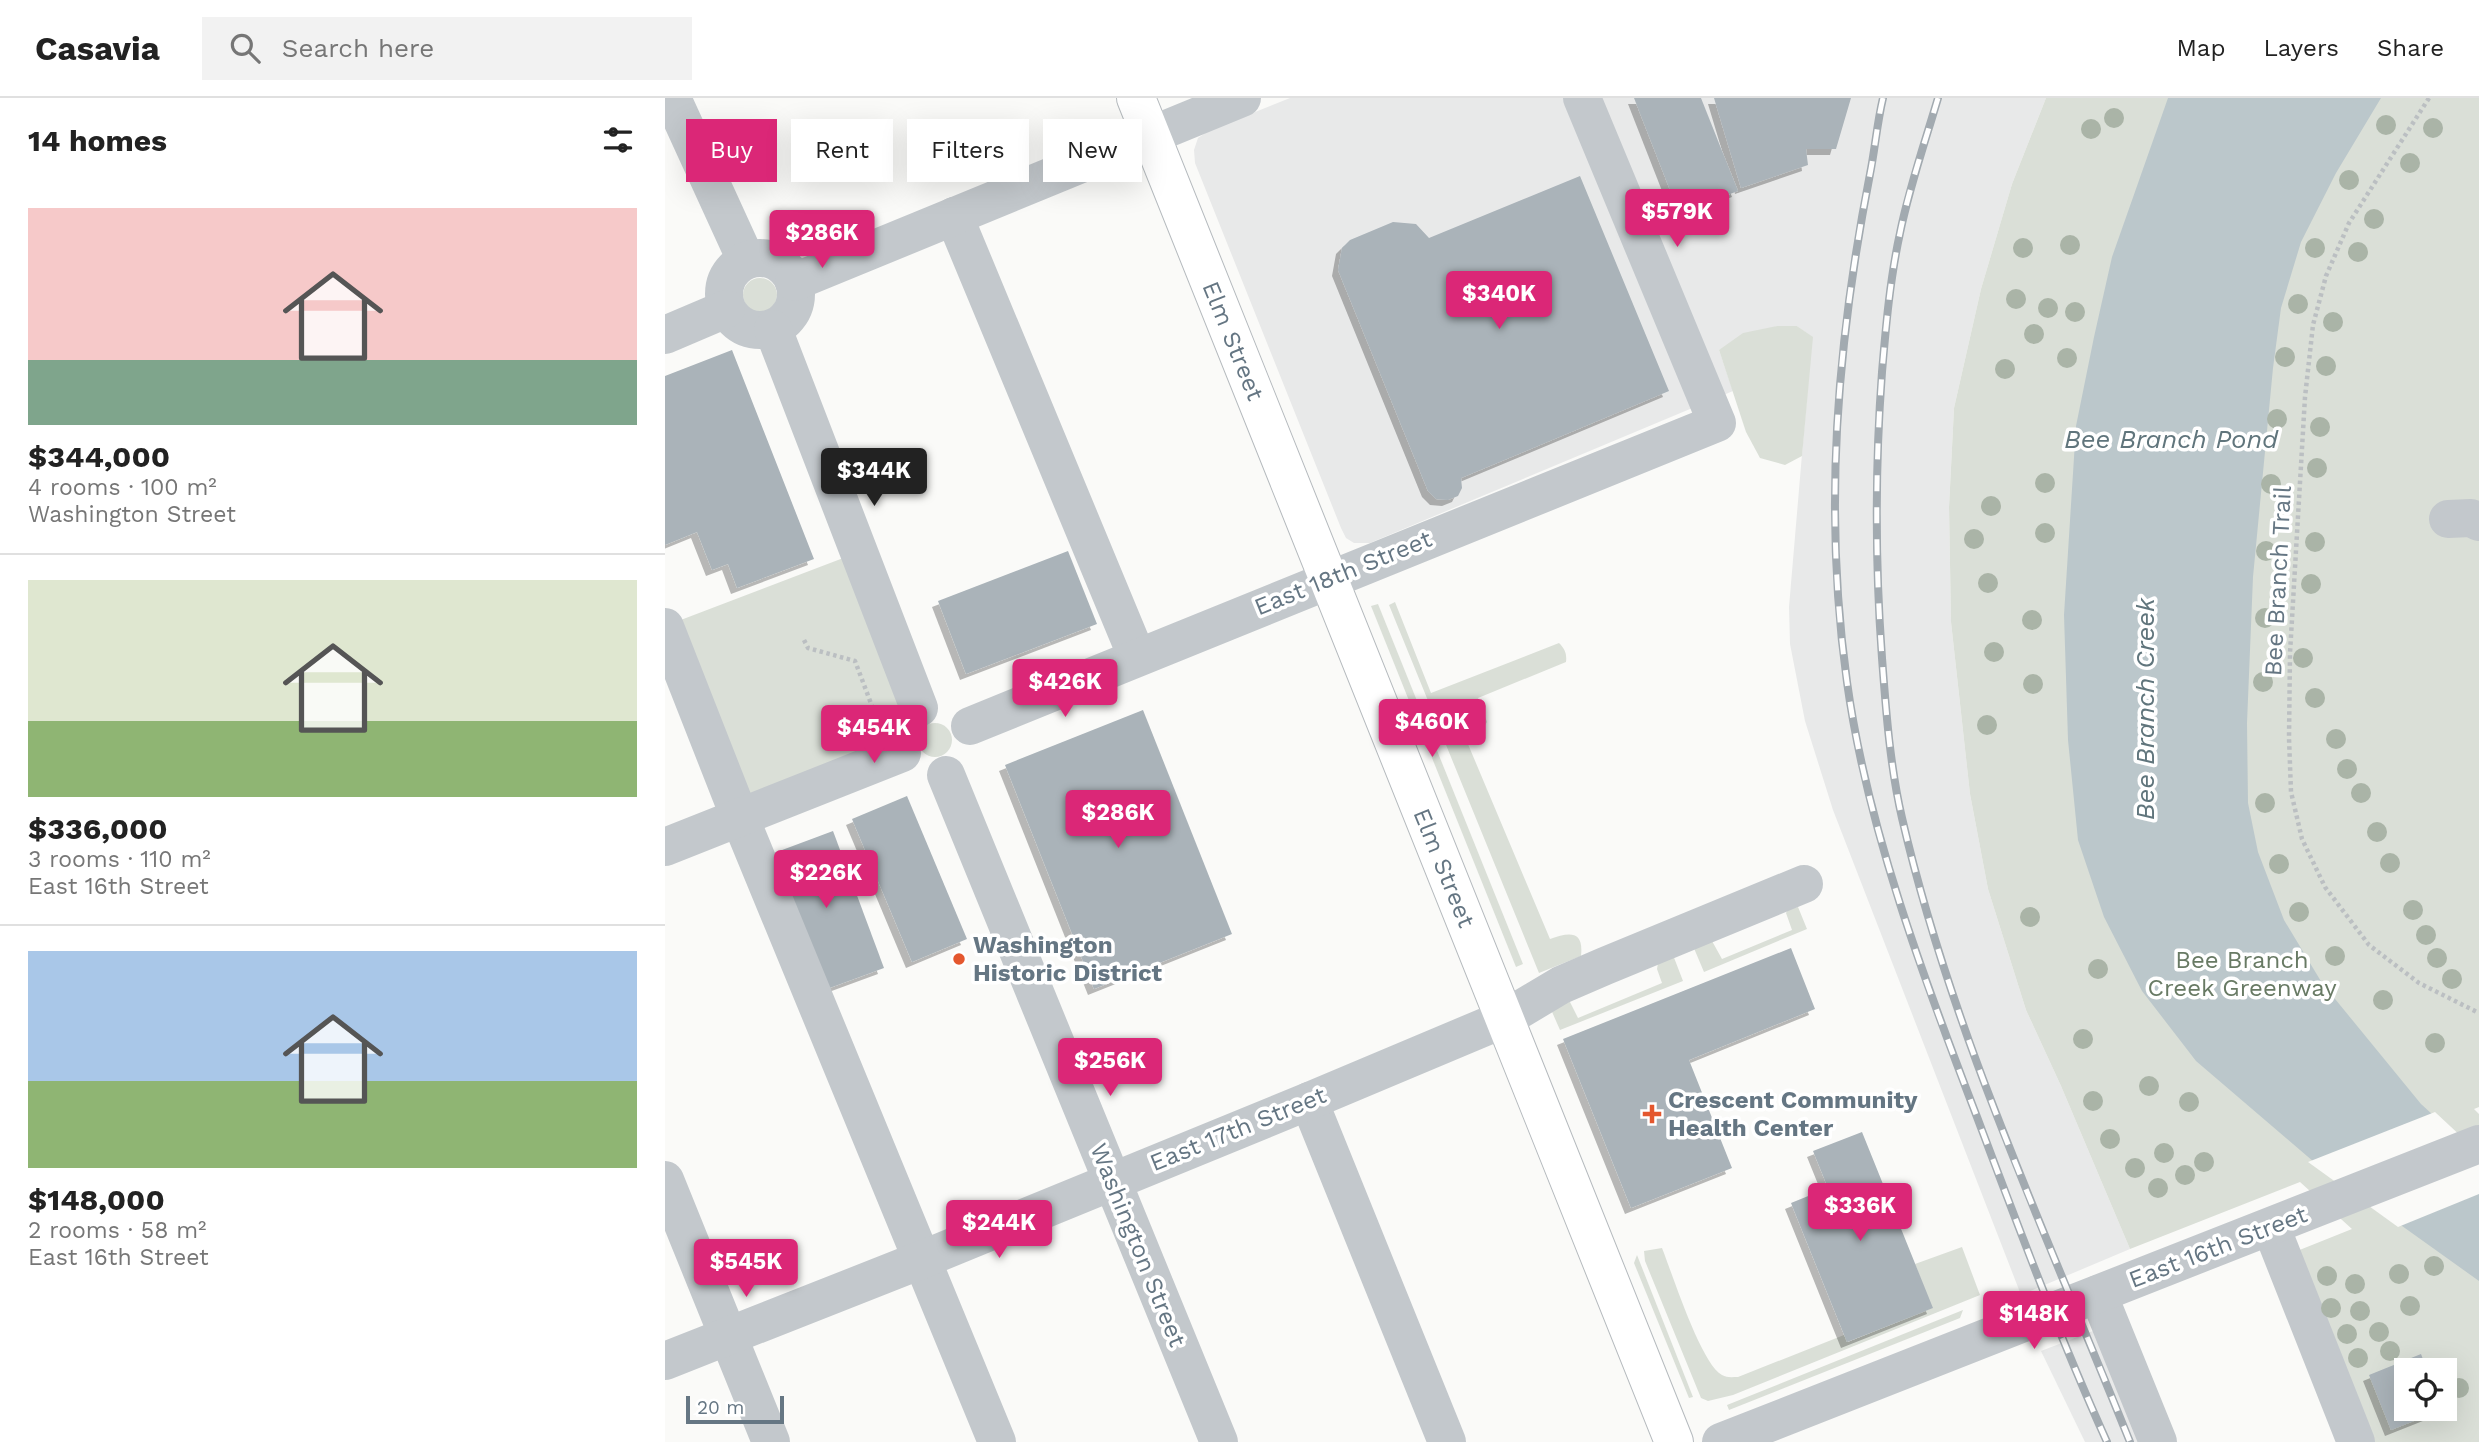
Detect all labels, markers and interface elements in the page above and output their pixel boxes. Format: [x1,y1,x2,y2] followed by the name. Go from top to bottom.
[202,17,692,80] search box
[35,29,160,68] text: Casavia
[226,29,264,67] icon: search
[282,33,434,63] text: Search here
[2177,34,2225,62] text: Map
[2263,34,2339,62] text: Layers
[2377,34,2444,62] text: Share
[686,119,777,182] chip: Buy
[791,119,893,182] chip: Rent
[907,119,1029,182] chip: Filters
[1043,119,1142,182] chip: New
[599,121,637,159] icon: filters
[28,123,167,158] text: 14 homes
[1628,190,1726,249] pin: $579K
[1641,198,1713,225] text: $579K
[773,211,871,270] pin: $286K
[786,219,858,246] text: $286K
[270,253,396,379] icon: home
[1450,272,1548,331] pin: $340K
[1196,277,1270,405] street label: Elm Street
[1462,280,1536,307] text: $340K
[2064,424,2279,454] water label: Bee Branch Pond
[28,439,170,474] text: $344,000
[825,448,923,508] pin: $344K
[837,457,911,484] text: $344K
[28,474,217,501] text: 4 rooms · 100 m²
[2259,484,2297,677] street label: Bee Branch Trail
[28,501,236,528] text: Washington Street
[1250,525,1436,621] street label: East 18th Street
[2130,597,2160,820] water label: Bee Branch Creek
[270,625,396,751] icon: home
[1016,660,1114,719] pin: $426K
[1028,668,1102,695] text: $426K
[1383,700,1481,759] pin: $460K
[825,706,923,765] pin: $454K
[1395,708,1469,735] text: $460K
[837,714,911,741] text: $454K
[1069,790,1167,850] pin: $286K
[1082,799,1154,826] text: $286K
[1407,804,1481,932] street label: Elm Street
[28,811,168,846] text: $336,000
[28,846,211,873] text: 3 rooms · 110 m²
[777,850,875,910] pin: $226K
[790,859,862,886] text: $226K
[28,873,209,900] text: East 16th Street
[973,931,1163,987] place label: Washington Historic District
[2147,946,2337,1002] park label: Bee Branch Creek Greenway
[951,951,967,967] marker: Washington Historic District
[270,996,396,1122] icon: home
[1061,1038,1159,1098] pin: $256K
[1074,1047,1146,1074] text: $256K
[1146,1081,1330,1177] street label: East 17th Street
[1668,1086,1918,1142] place label: Crescent Community Health Center
[1642,1104,1662,1124] marker: Crescent Community Health Center
[1084,1139,1192,1351] street label: Washington Street
[28,1182,165,1217] text: $148,000
[1811,1184,1909,1243] pin: $336K
[1824,1192,1896,1219] text: $336K
[950,1200,1048,1260] pin: $244K
[2125,1200,2311,1294] street label: East 16th Street
[962,1209,1036,1236] text: $244K
[28,1217,207,1244] text: 2 rooms · 58 m²
[697,1240,795,1299] pin: $545K
[28,1244,209,1271] text: East 16th Street
[710,1248,782,1275] text: $545K
[1985,1292,2083,1351] pin: $148K
[1999,1300,2069,1327] text: $148K
[2394,1358,2457,1421] map controls
[2394,1358,2457,1421] button: locate
[686,1393,784,1425] scale bar
[697,1396,744,1419] text: 20 m

